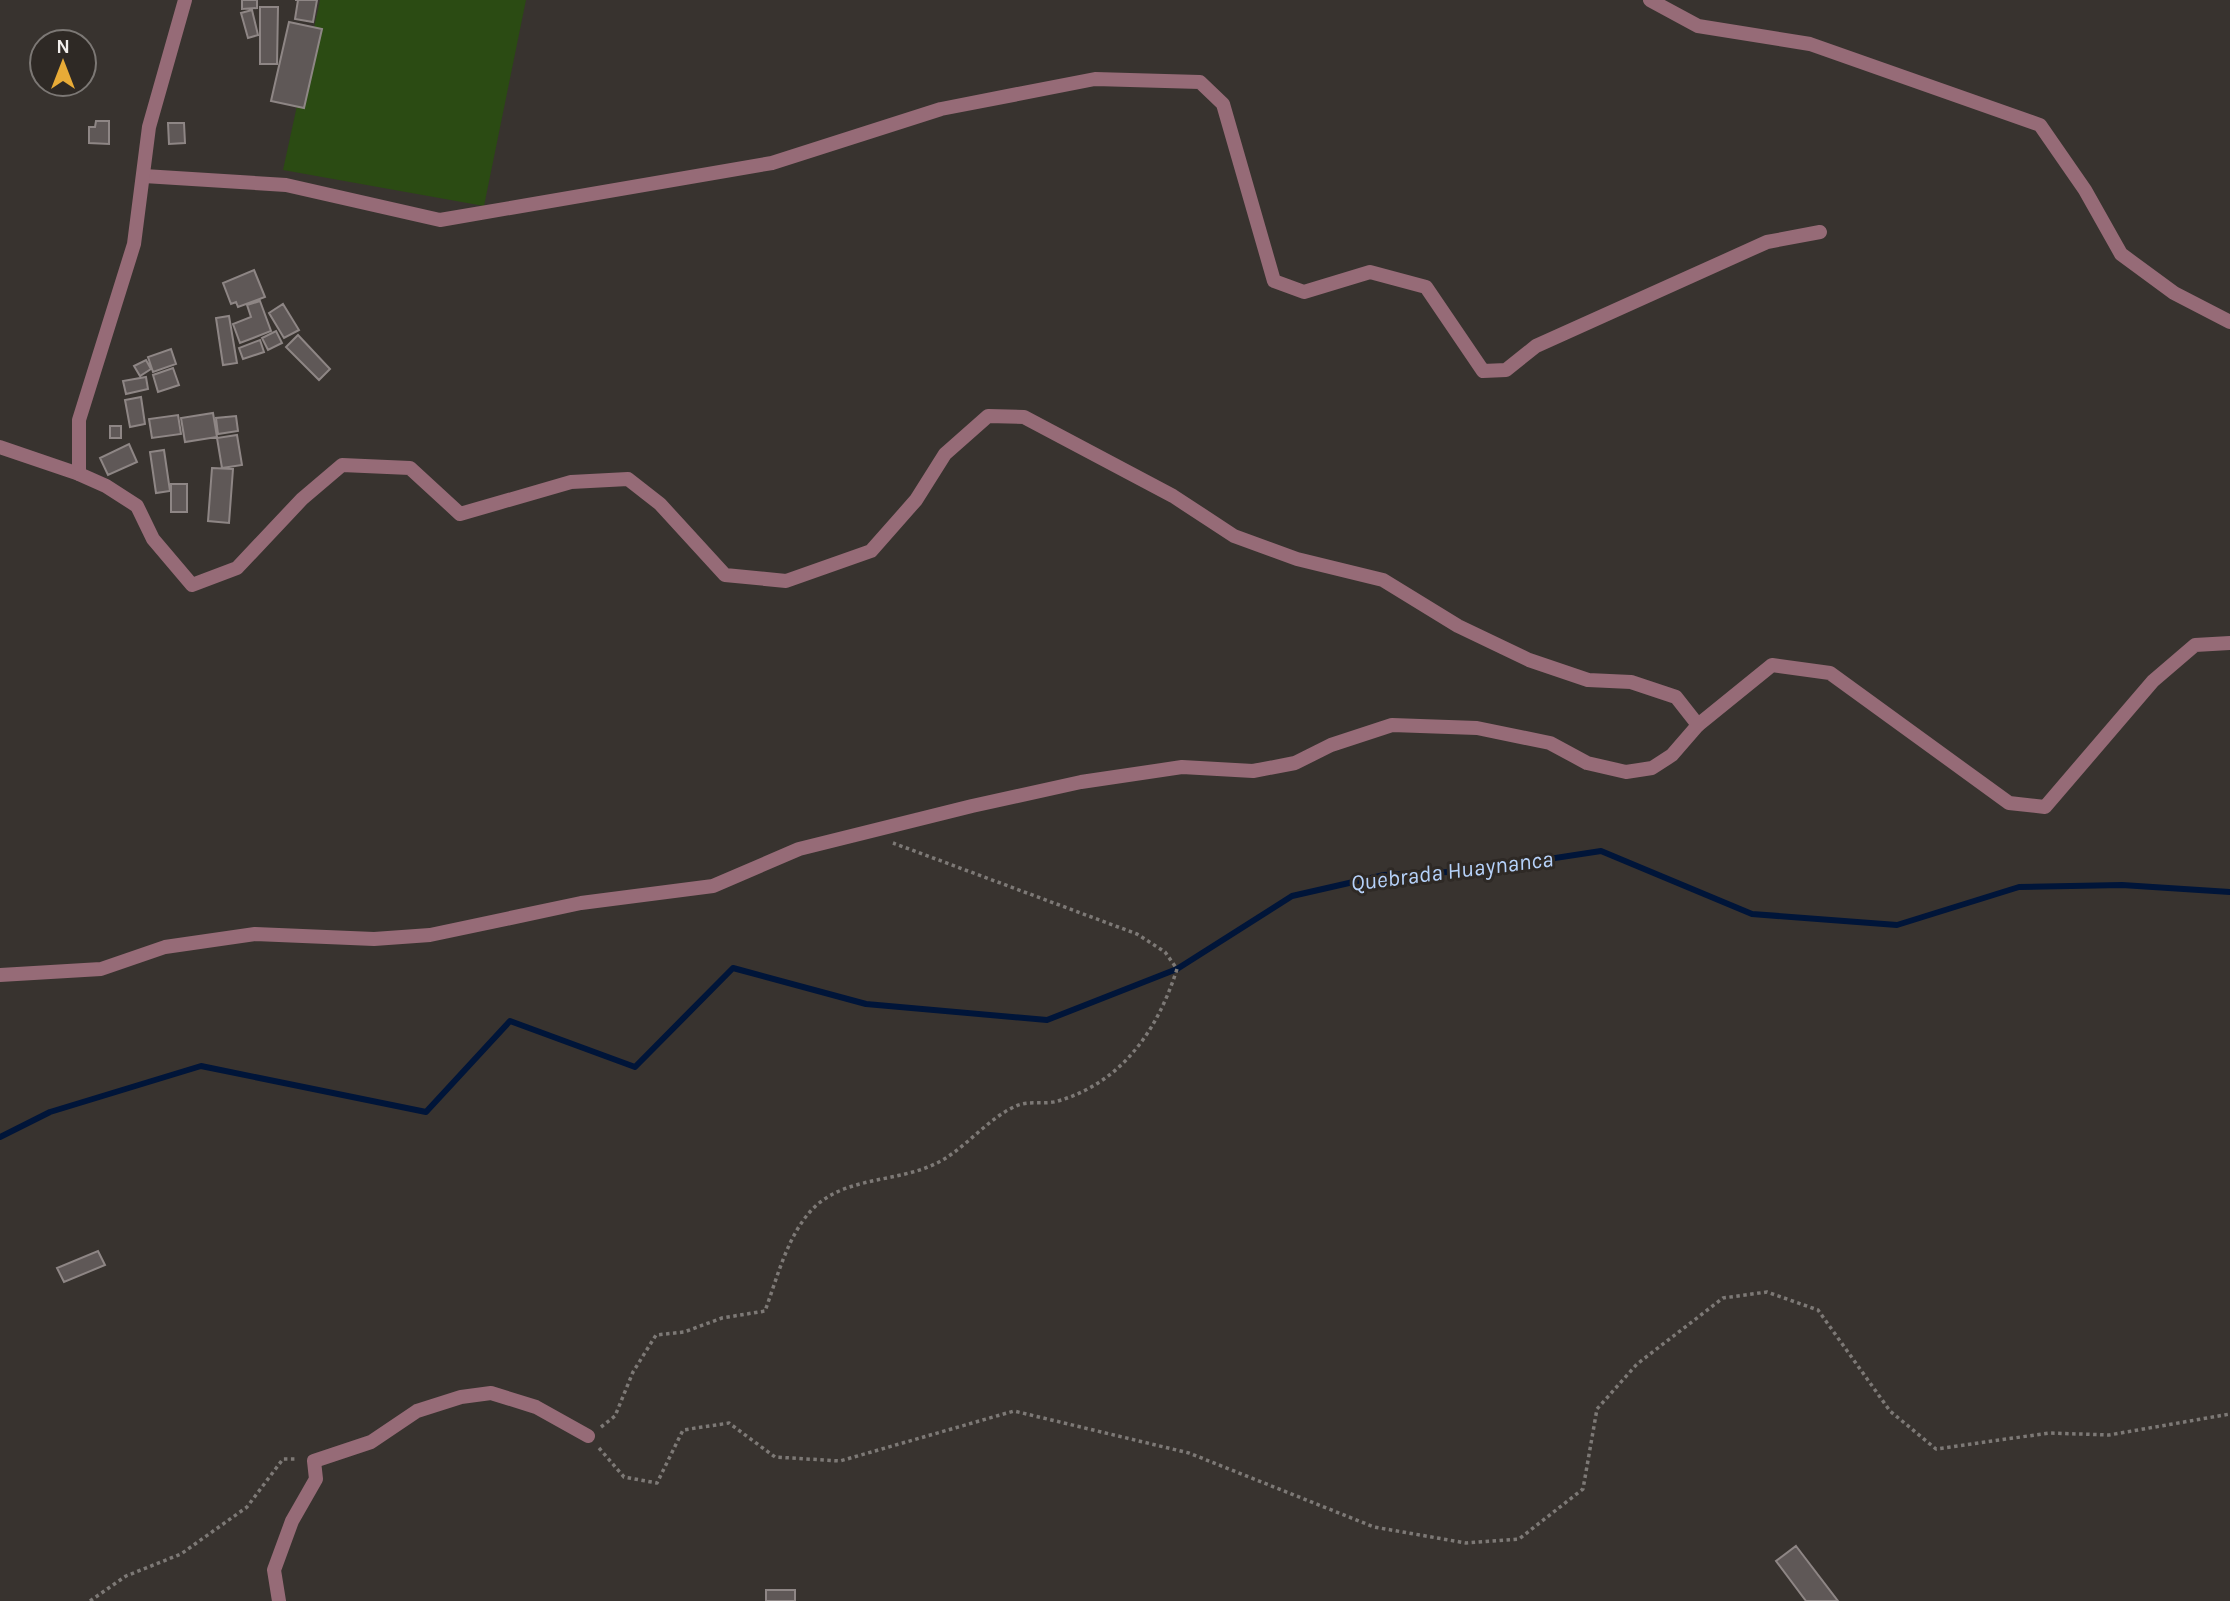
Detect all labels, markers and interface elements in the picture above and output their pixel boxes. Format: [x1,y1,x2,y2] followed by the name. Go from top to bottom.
[28,28,98,98] north arrow
[56,36,70,58] text: N
[1349,845,1555,897] water label: Quebrada Huaynanca

